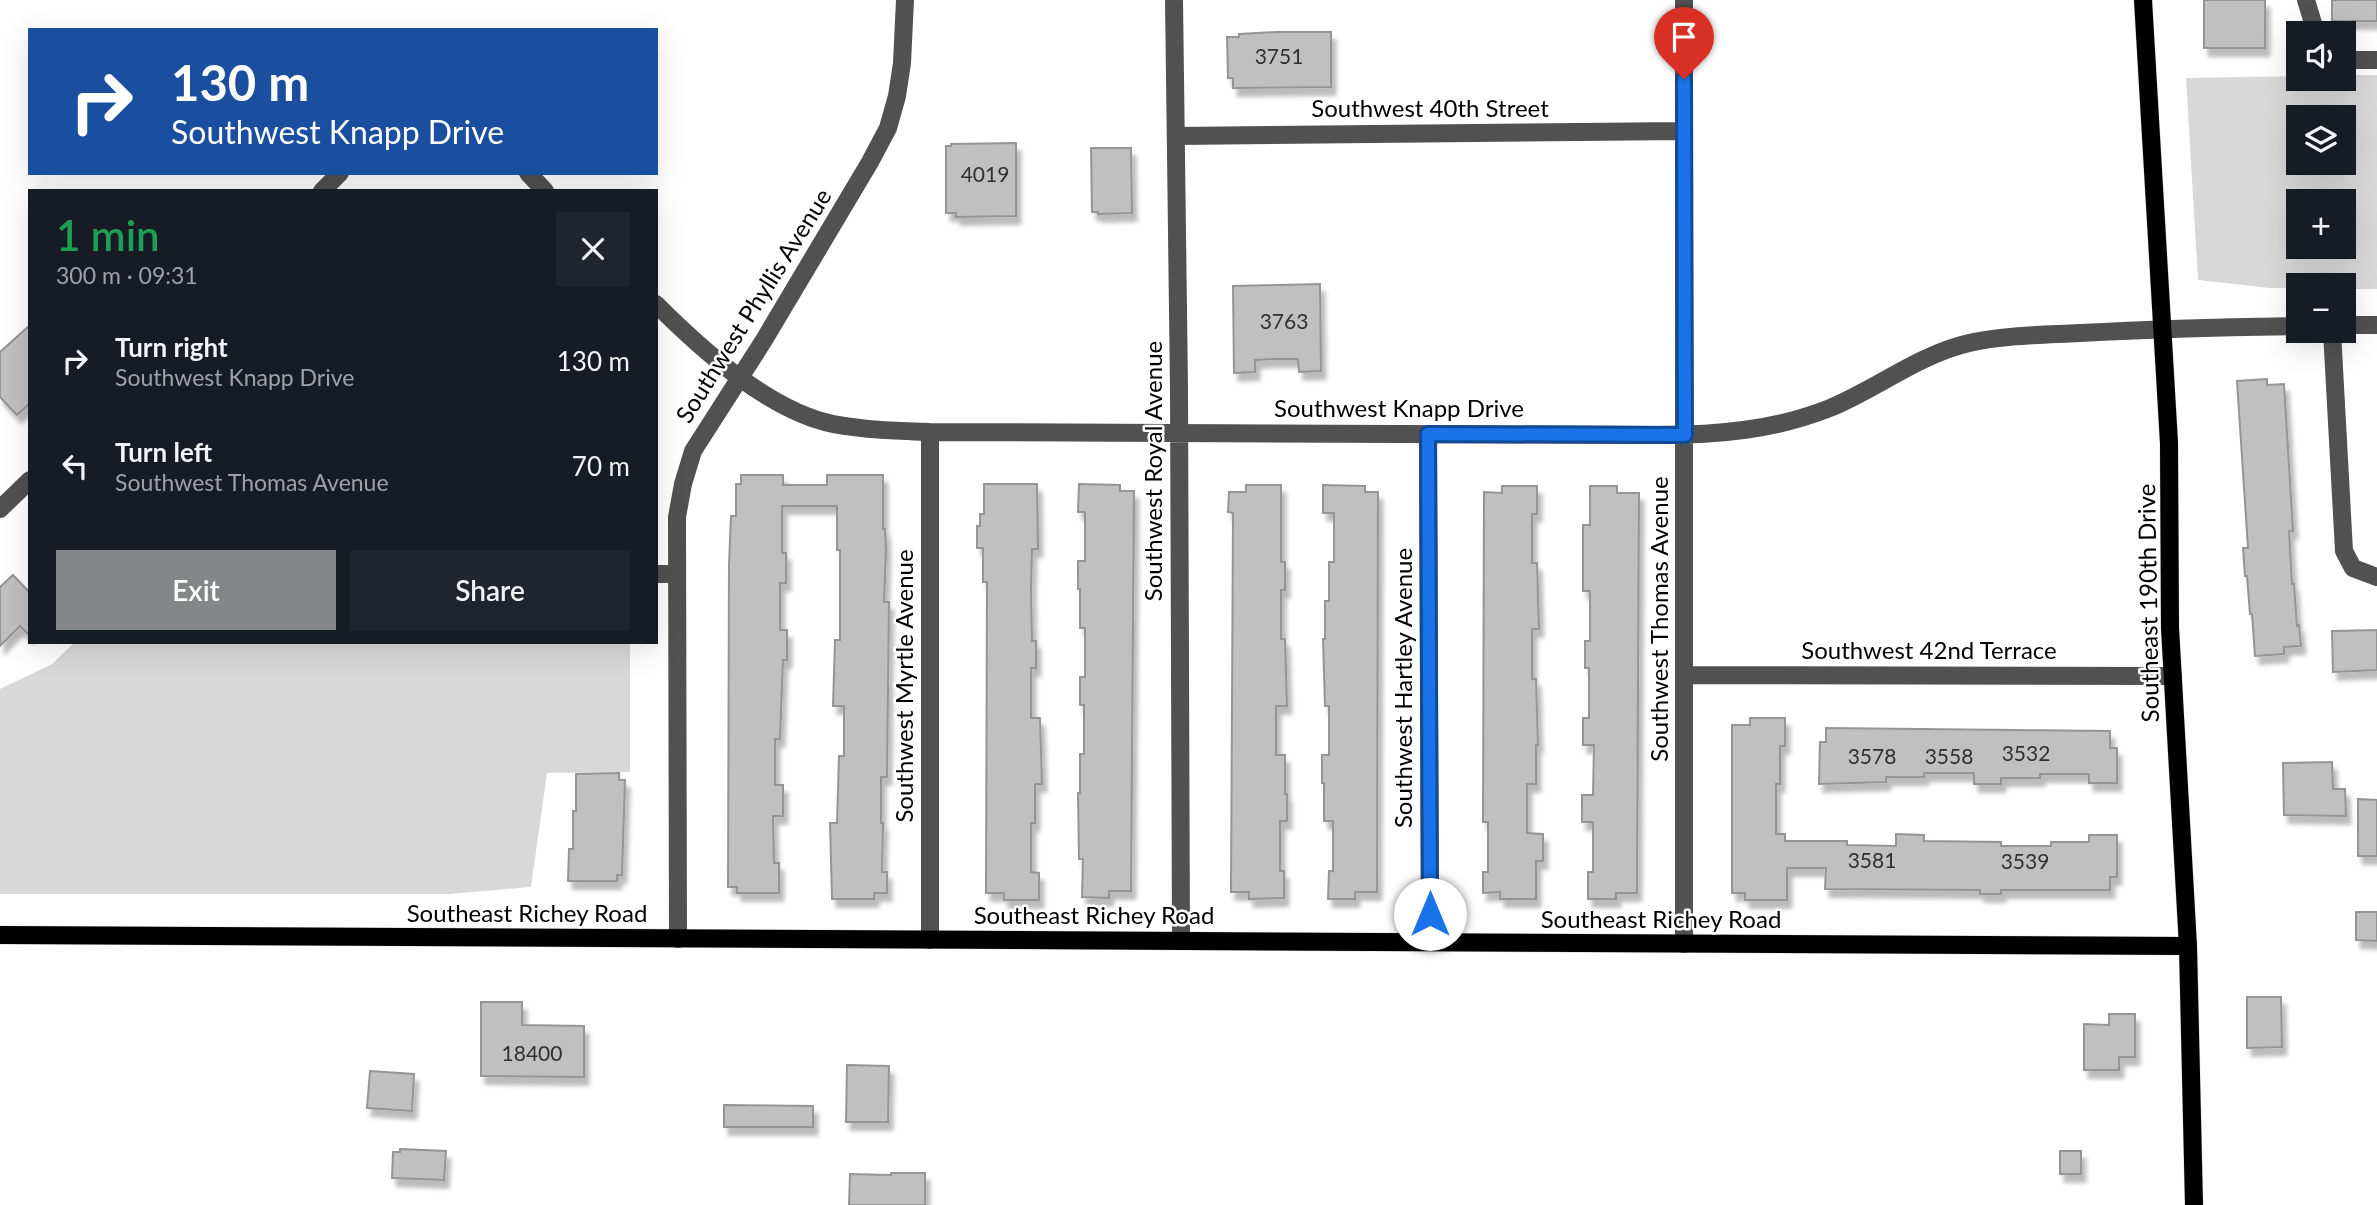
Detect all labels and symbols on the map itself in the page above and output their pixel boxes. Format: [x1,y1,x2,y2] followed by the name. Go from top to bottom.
[1654,7,1714,79] pin
[1255,43,1303,68] house number: 3751
[1311,93,1549,122] street label: Southwest 40th Street
[961,161,1009,186] house number: 4019
[669,183,837,428] street label: Southwest Phyllis Avenue
[1260,308,1308,333] house number: 3763
[1138,341,1167,601] street label: Southwest Royal Avenue
[1274,393,1524,422] street label: Southwest Knapp Drive
[1644,476,1673,762] street label: Southwest Thomas Avenue
[2131,483,2164,723] street label: Southeast 190th Drive
[1388,548,1417,828] street label: Southwest Hartley Avenue
[889,549,918,823] street label: Southwest Myrtle Avenue
[1801,635,2057,664] street label: Southwest 42nd Terrace
[2002,740,2050,765] house number: 3532
[1848,743,1896,768] house number: 3578
[1925,743,1973,768] house number: 3558
[1848,847,1896,872] house number: 3581
[2001,848,2049,873] house number: 3539
[1393,877,1467,951] position arrow
[407,898,647,927] street label: Southeast Richey Road
[974,900,1214,929] street label: Southeast Richey Road
[1541,904,1781,933] street label: Southeast Richey Road
[502,1040,562,1065] house number: 18400

